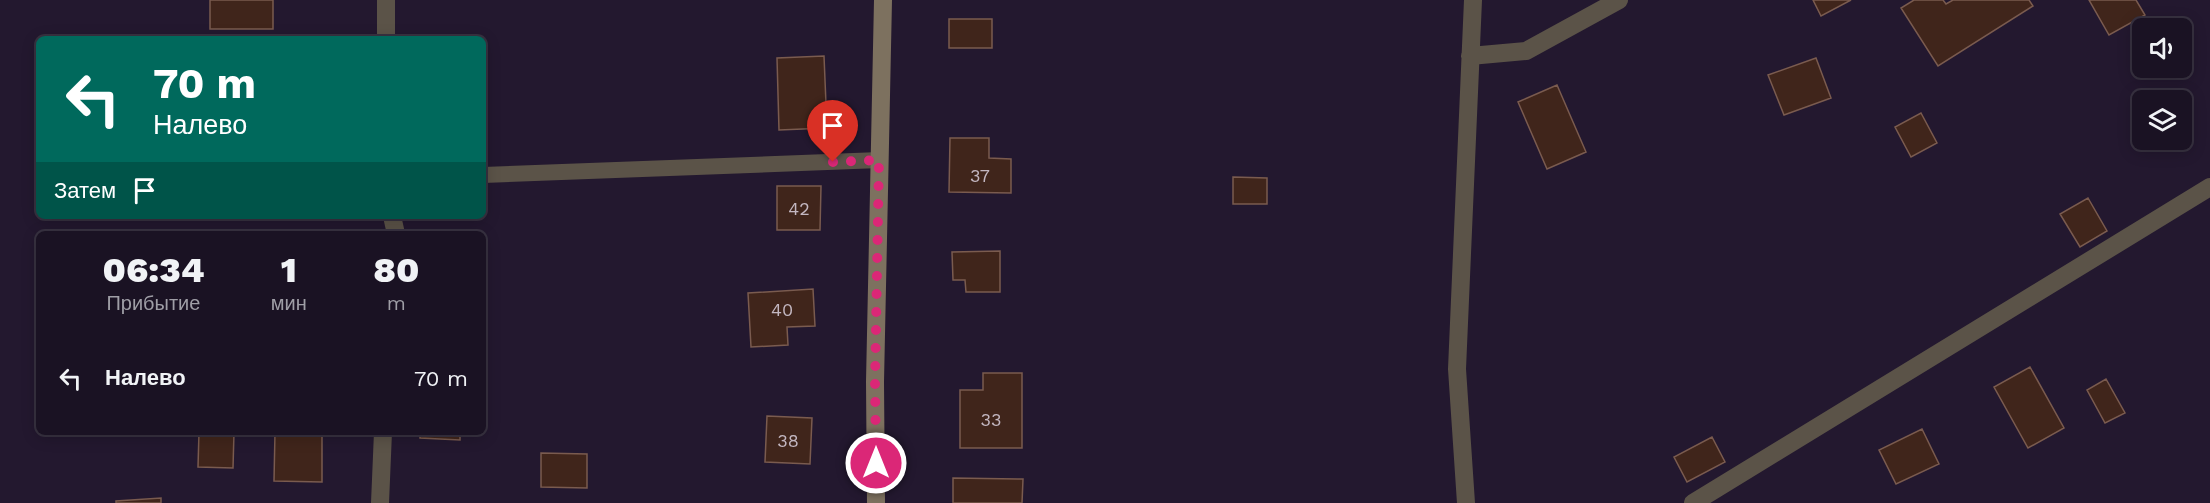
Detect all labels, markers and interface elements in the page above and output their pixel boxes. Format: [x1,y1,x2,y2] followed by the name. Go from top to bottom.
[2132,18,2192,150] map controls
[2132,18,2192,78] button: sound
[153,59,256,108] text: 70 m
[54,60,132,138] icon: left
[2132,90,2192,150] button: layers
[807,100,858,162] pin
[153,109,247,141] text: Налево
[816,109,849,142] icon: arrive
[970,165,990,186] house number: 37
[128,174,161,207] icon: arrive
[54,178,116,203] text: Затем
[788,198,810,219] house number: 42
[102,249,204,291] text: 06:34
[281,249,297,291] text: 1
[373,249,419,291] text: 80
[106,291,200,315] text: Прибытие
[271,291,307,315] text: мин
[387,291,406,315] text: m
[771,299,793,320] house number: 40
[54,362,87,395] icon: left
[105,365,186,390] text: Налево
[414,366,468,391] text: 70 m
[981,409,1002,430] house number: 33
[777,430,799,451] house number: 38
[844,431,908,495] position arrow

